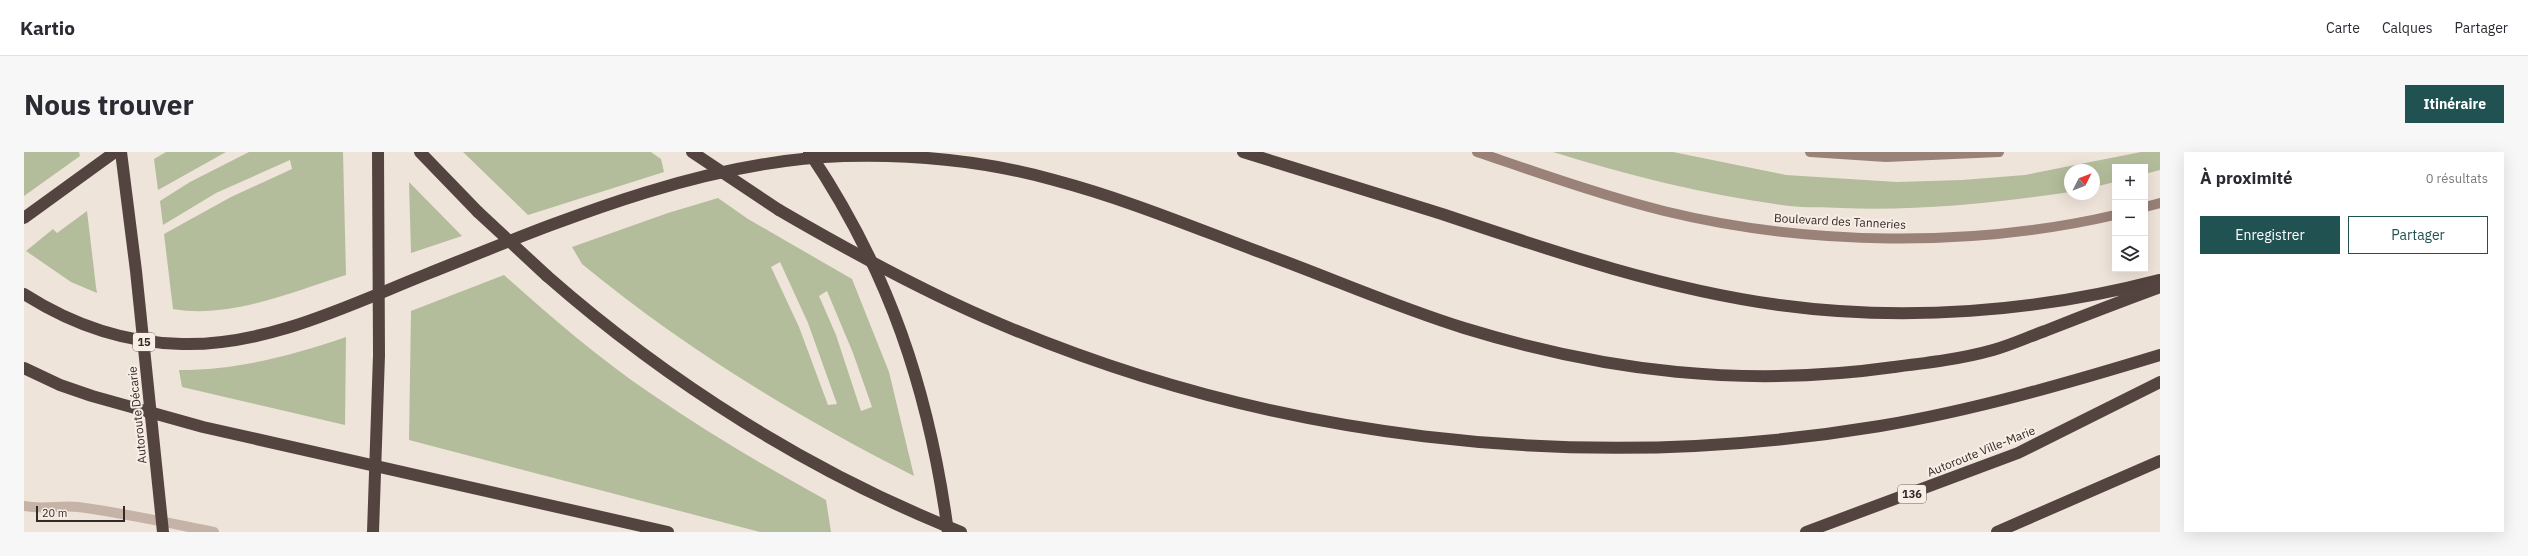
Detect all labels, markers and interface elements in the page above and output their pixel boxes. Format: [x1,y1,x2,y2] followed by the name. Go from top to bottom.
[20,16,75,40] text: Kartio
[2326,19,2360,37] text: Carte
[2382,19,2432,37] text: Calques
[2454,19,2508,37] text: Partager
[2405,85,2504,123] button: Itinéraire
[24,86,194,123] text: Nous trouver
[2064,164,2100,200] north arrow
[2112,164,2148,272] map controls
[2112,164,2148,200] button: +
[2200,167,2293,189] text: À proximité
[2426,170,2488,187] text: 0 résultats
[2112,200,2148,236] button: −
[1774,210,1907,232] street label: Boulevard des Tanneries
[2200,216,2340,254] button: Enregistrer
[2348,216,2488,254] button: Partager
[2112,236,2148,272] button: layers
[133,333,155,351] road number: 15
[124,365,150,464] street label: Autoroute Décarie
[1925,422,2038,480] street label: Autoroute Ville-Marie
[1898,485,1926,503] road number: 136
[36,504,125,523] scale bar
[42,506,67,520] text: 20 m

